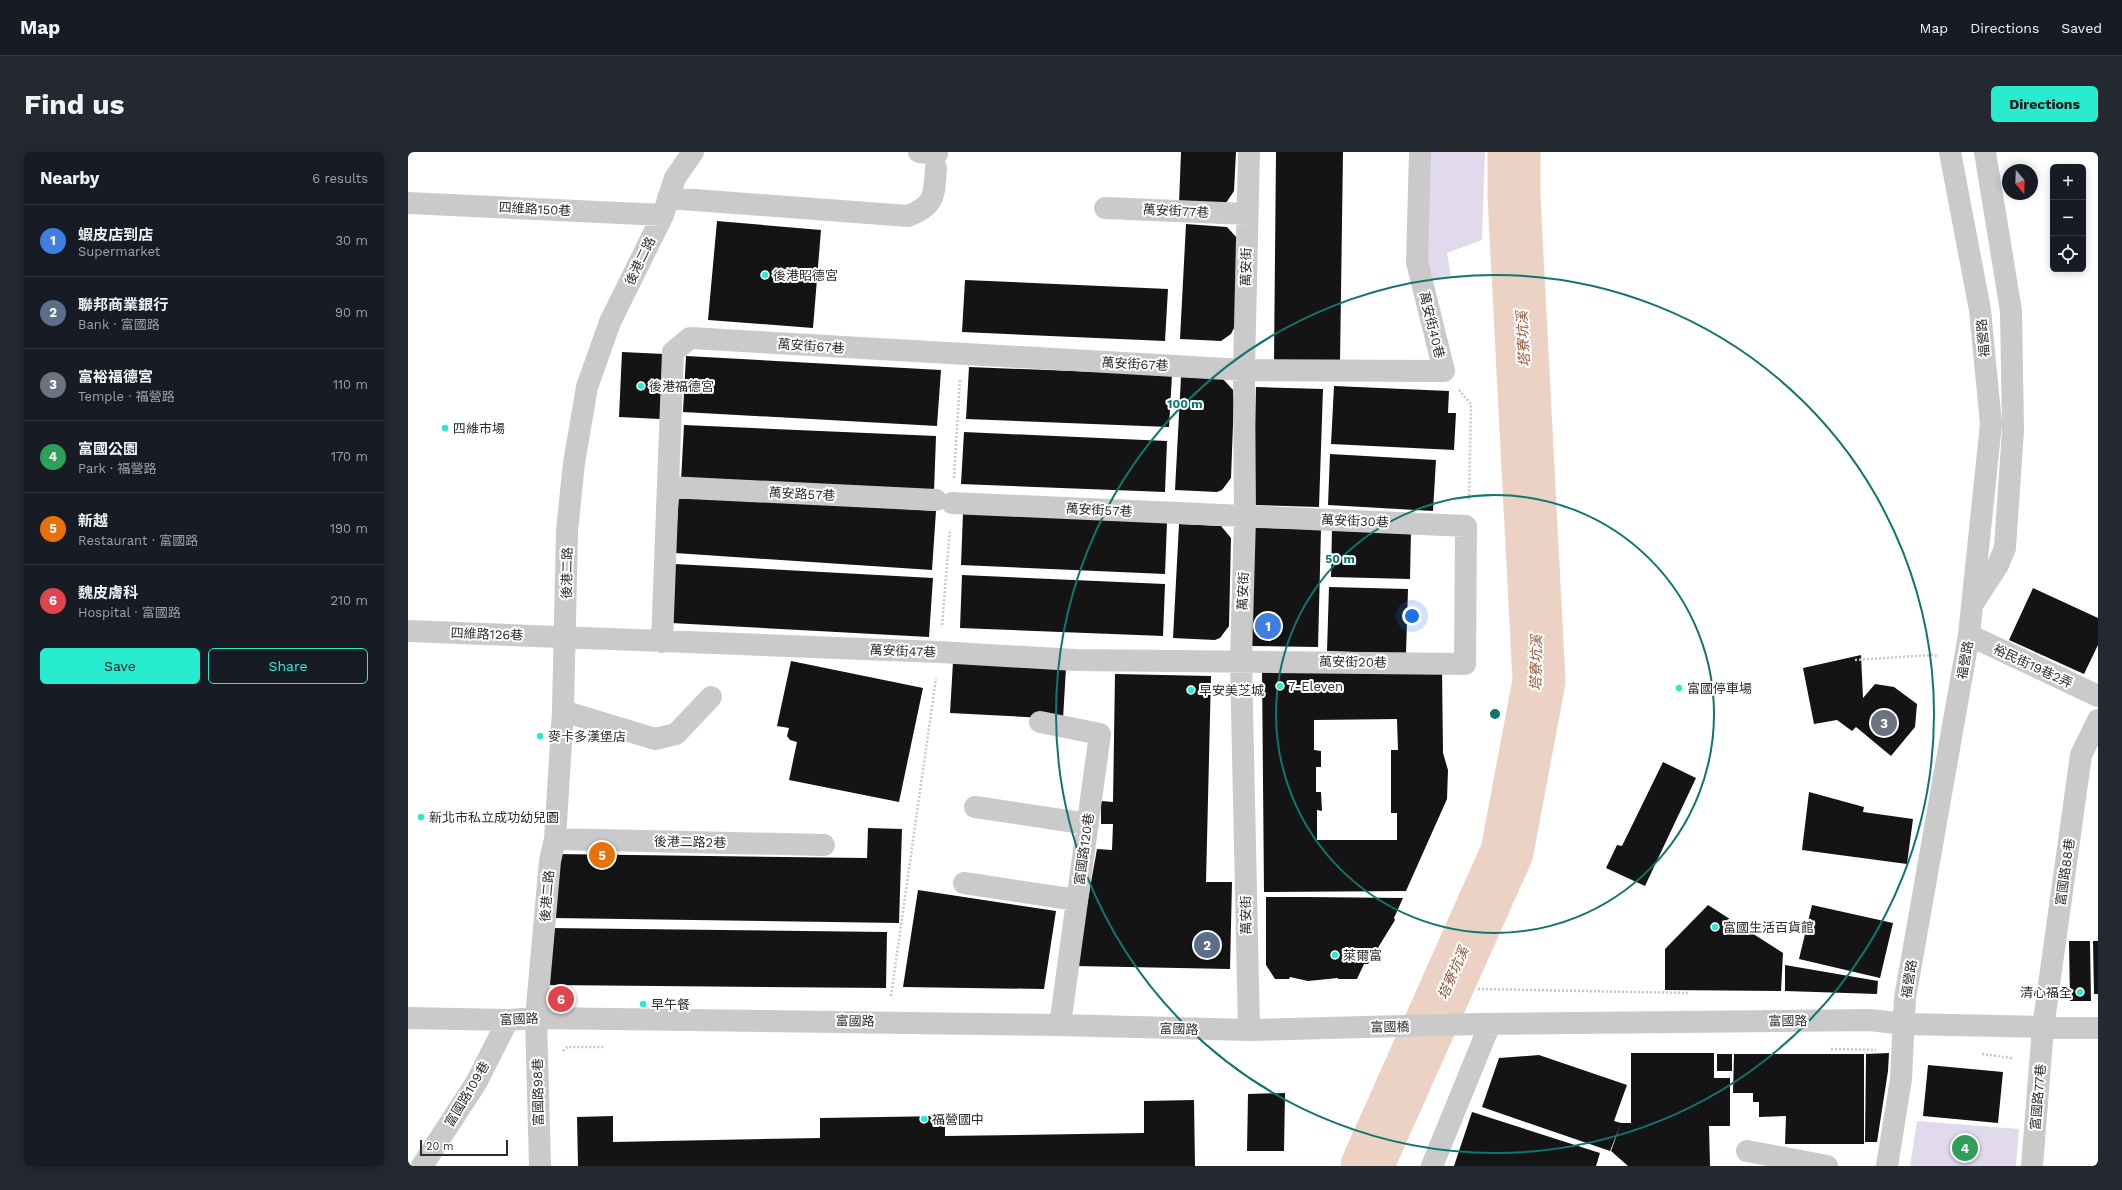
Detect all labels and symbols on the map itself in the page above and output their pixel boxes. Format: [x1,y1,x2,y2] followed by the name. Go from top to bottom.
[2002,164,2038,200] north arrow
[498,200,572,218] street label: 四維路150巷
[1142,202,1210,220] street label: 萬安街77巷
[622,234,658,288] street label: 後港二路
[1238,247,1254,287] street label: 萬安街
[773,268,838,283] place label: 後港昭德宮
[760,270,770,280] marker: 後港昭德宮
[1416,290,1448,360] street label: 萬安街40巷
[1513,309,1532,367] water label: 塔寮坑溪
[1974,318,1992,358] street label: 福營路
[777,336,845,356] street label: 萬安街67巷
[1101,355,1169,373] street label: 萬安街67巷
[649,379,714,394] place label: 後港福德宮
[636,381,646,391] marker: 後港福德宮
[1167,397,1203,411] text: 100 m
[453,421,505,436] place label: 四維市場
[440,423,450,433] marker: 四維市場
[768,485,836,503] street label: 萬安路57巷
[1065,501,1133,519] street label: 萬安街57巷
[1321,512,1389,530] street label: 萬安街30巷
[559,547,575,599] street label: 後港二路
[1325,552,1355,566] text: 50 m
[1235,571,1251,611] street label: 萬安街
[1402,606,1422,626] your location
[1255,611,1281,641] pin: 1
[450,625,524,643] street label: 四維路126巷
[1528,633,1545,691] water label: 塔寮坑溪
[1954,639,1976,681] street label: 福營路
[1991,641,2075,691] street label: 裕民街19巷2弄
[869,642,937,660] street label: 萬安街47巷
[1319,654,1387,670] street label: 萬安街20巷
[1288,679,1343,694] place label: 7-Eleven
[1275,681,1285,691] marker: 7-Eleven
[1687,681,1752,696] place label: 富國停車場
[1199,683,1264,698] place label: 早安美芝城
[1674,683,1684,693] marker: 富國停車場
[1186,685,1196,695] marker: 早安美芝城
[1488,707,1502,721] centre of rings
[1871,708,1897,738] pin: 3
[548,729,626,744] place label: 麥卡多漢堡店
[535,731,545,741] marker: 麥卡多漢堡店
[429,810,559,825] place label: 新北市私立成功幼兒園
[416,812,426,822] marker: 新北市私立成功幼兒園
[1072,812,1096,886] street label: 富國路120巷
[654,834,726,850] street label: 後港二路2巷
[2053,837,2077,907] street label: 富國路88巷
[589,840,615,870] pin: 5
[537,869,557,923] street label: 後港二路
[1238,895,1254,935] street label: 萬安街
[1723,920,1814,935] place label: 富國生活百貨館
[1710,922,1720,932] marker: 富國生活百貨館
[1194,930,1220,960] pin: 2
[1434,942,1473,1002] water label: 塔寮坑溪
[1343,948,1382,963] place label: 萊爾富
[1330,950,1340,960] marker: 萊爾富
[1899,959,1919,999] street label: 福營路
[548,984,574,1014] pin: 6
[2020,985,2072,1000] place label: 清心福全
[2075,987,2085,997] marker: 清心福全
[651,997,690,1012] place label: 早午餐
[638,999,648,1009] marker: 早午餐
[499,1011,539,1027] street label: 富國路
[835,1013,875,1029] street label: 富國路
[1768,1013,1808,1029] street label: 富國路
[1370,1019,1410,1035] street label: 富國橋
[1159,1021,1199,1037] street label: 富國路
[530,1058,546,1126] street label: 富國路98巷
[442,1059,492,1129] street label: 富國路109巷
[2028,1063,2048,1131] street label: 富國路77巷
[932,1112,984,1127] place label: 福營國中
[919,1114,929,1124] marker: 福營國中
[1952,1133,1978,1163] pin: 4
[420,1138,508,1157] scale bar

